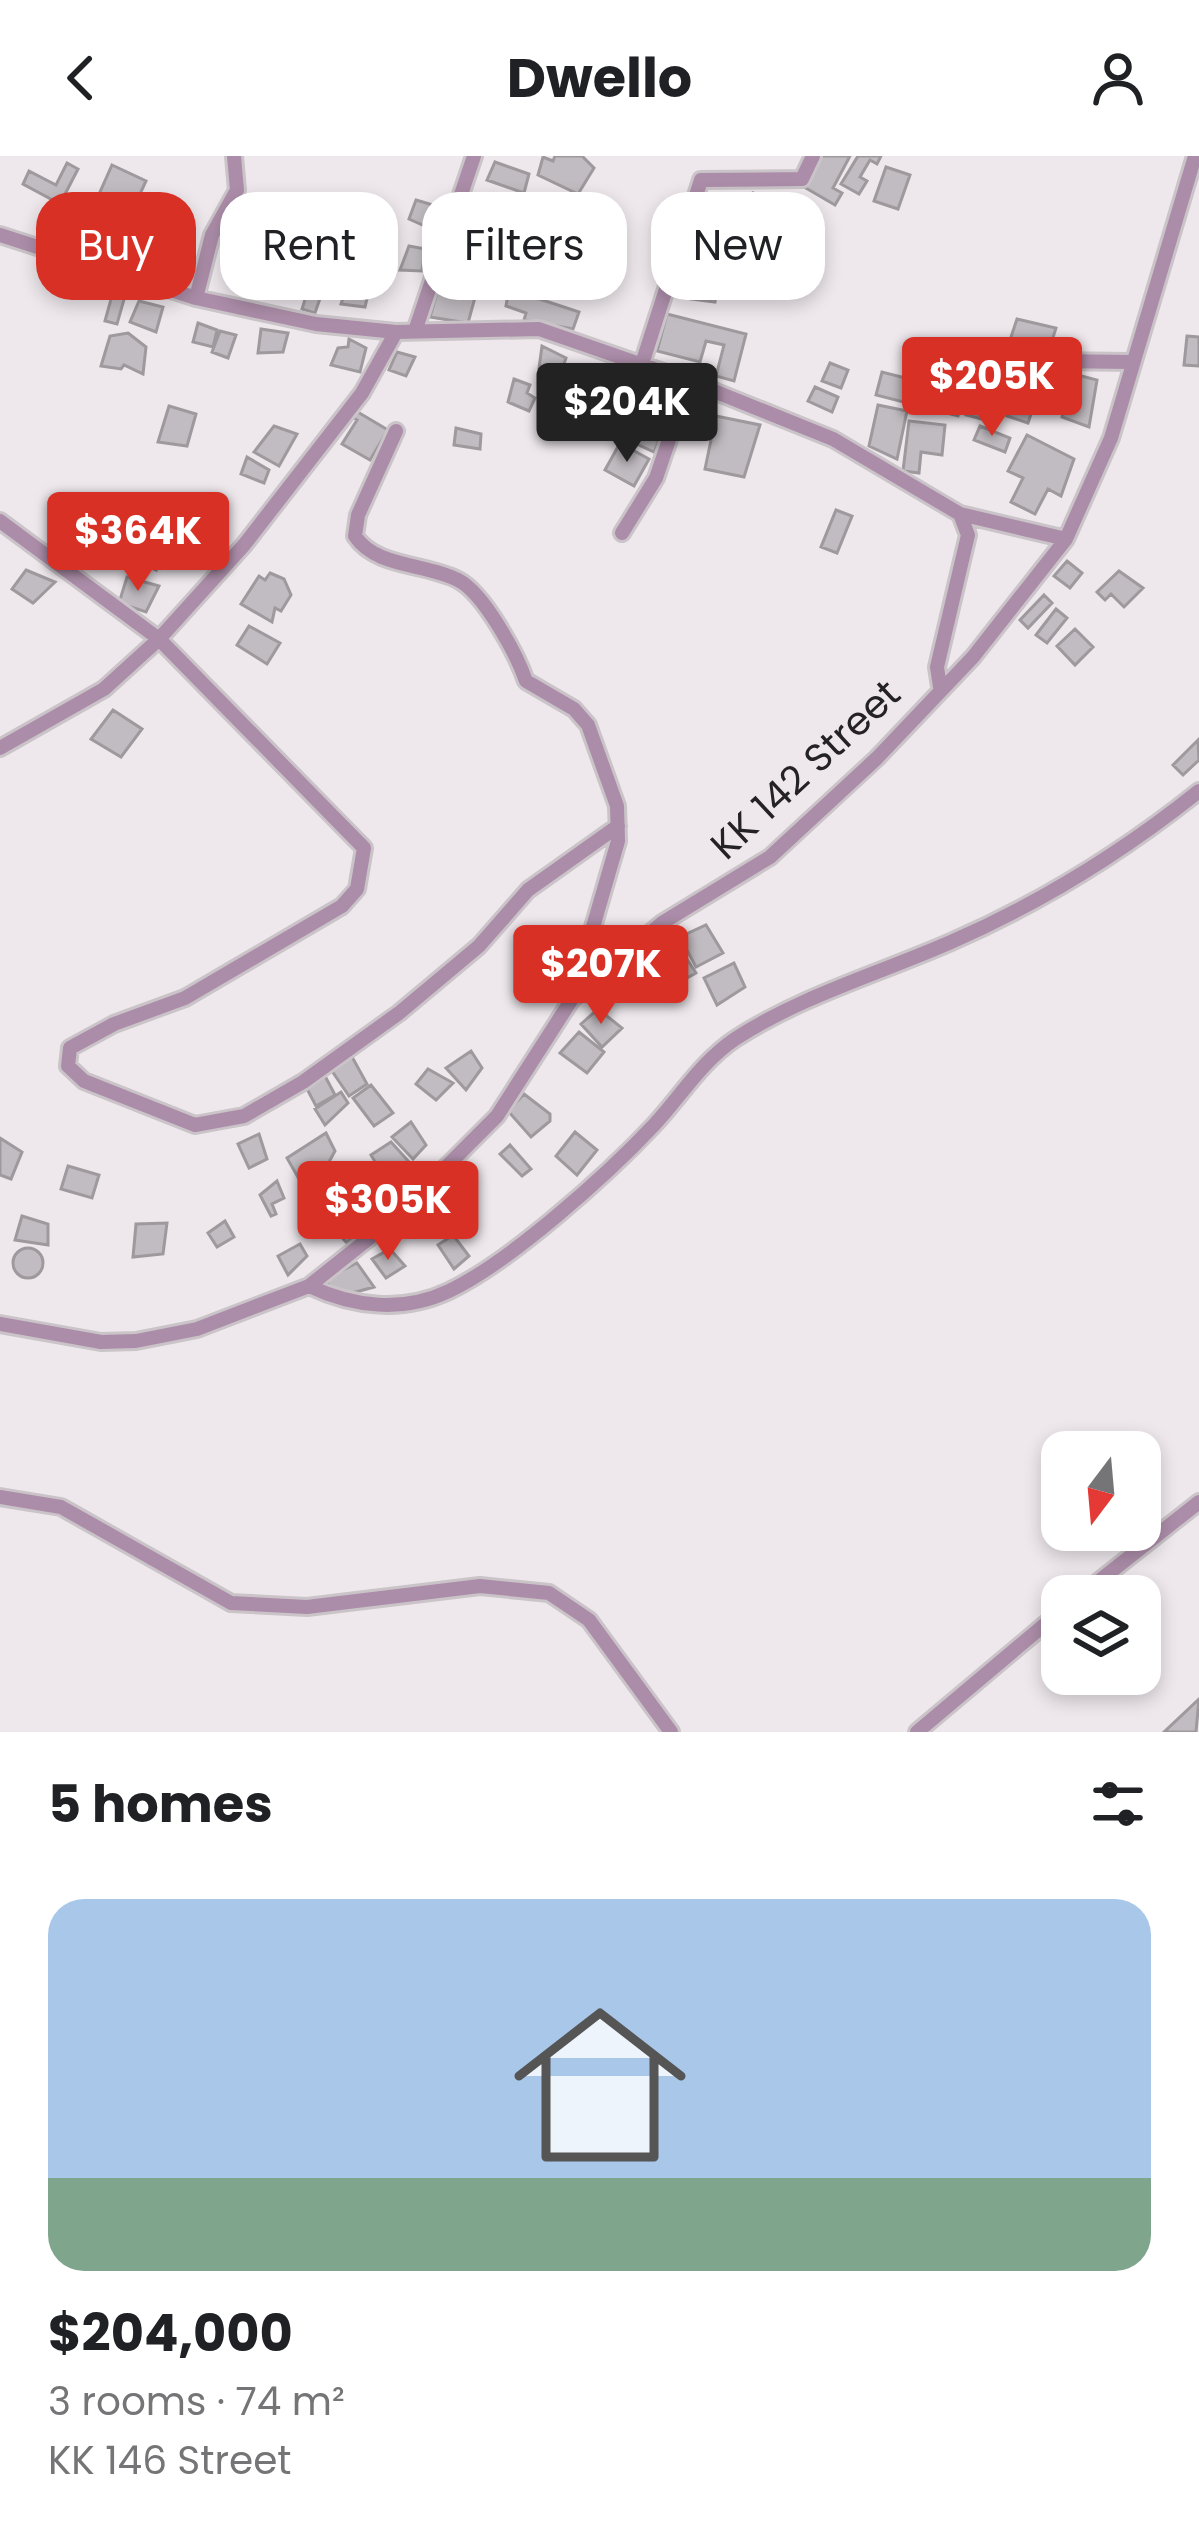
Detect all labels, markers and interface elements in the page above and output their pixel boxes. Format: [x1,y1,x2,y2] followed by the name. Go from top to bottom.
[507,40,692,116] text: Dwello
[48,45,114,111] icon: back
[1085,45,1151,111] icon: person
[36,192,196,300] chip: Buy
[220,192,398,300] chip: Rent
[422,192,627,300] chip: Filters
[651,192,825,300] chip: New
[908,337,1076,439] pin: $205K
[929,348,1055,403] text: $205K
[543,363,711,465] pin: $204K
[564,374,690,429] text: $204K
[54,492,222,594] pin: $364K
[74,503,202,558] text: $364K
[698,667,912,872] street label: KK 142 Street
[517,925,685,1027] pin: $207K
[540,936,662,991] text: $207K
[304,1161,472,1263] pin: $305K
[324,1172,452,1227] text: $305K
[1041,1431,1161,1551] north arrow
[1041,1431,1161,1695] map controls
[1041,1575,1161,1695] button: layers
[48,1768,273,1840] text: 5 homes
[1085,1771,1151,1837] icon: filters
[492,1977,708,2193] icon: home
[48,2297,293,2369] text: $204,000
[48,2374,345,2429] text: 3 rooms · 74 m²
[48,2433,292,2488] text: KK 146 Street

